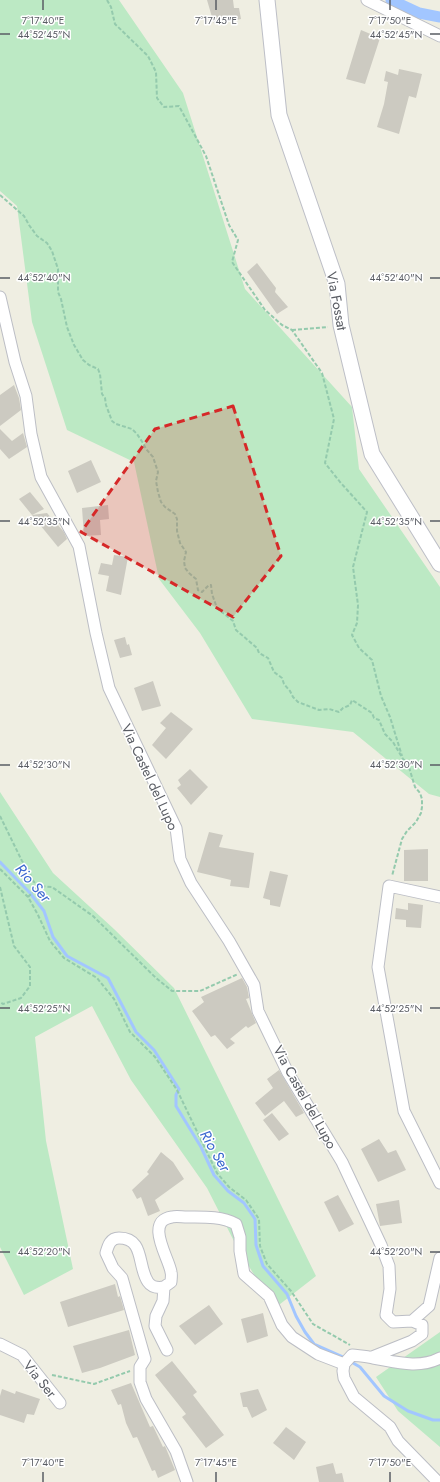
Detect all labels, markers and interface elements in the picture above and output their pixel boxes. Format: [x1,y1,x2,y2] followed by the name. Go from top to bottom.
[22,13,64,28] text: 7°17'40"E
[195,13,237,28] text: 7°17'45"E
[369,13,411,28] text: 7°17'50"E
[18,27,70,42] text: 44°52'45"N
[370,27,422,42] text: 44°52'45"N
[18,270,70,285] text: 44°52'40"N
[322,270,353,333] street label: Via Fossat
[370,270,422,285] text: 44°52'40"N
[18,514,70,529] text: 44°52'35"N
[370,514,422,529] text: 44°52'35"N
[117,720,184,834] street label: Via Castel del Lupo
[18,757,70,772] text: 44°52'30"N
[370,757,422,772] text: 44°52'30"N
[10,859,57,908] water label: Rio Ser
[18,1001,70,1016] text: 44°52'25"N
[370,1001,422,1016] text: 44°52'25"N
[268,1042,342,1153] street label: Via Castel del Lupo
[194,1126,236,1177] water label: Rio Ser
[18,1244,70,1259] text: 44°52'20"N
[370,1244,422,1259] text: 44°52'20"N
[19,1356,62,1402] street label: Via Ser
[22,1455,64,1470] text: 7°17'40"E
[195,1455,237,1470] text: 7°17'45"E
[369,1455,411,1470] text: 7°17'50"E

